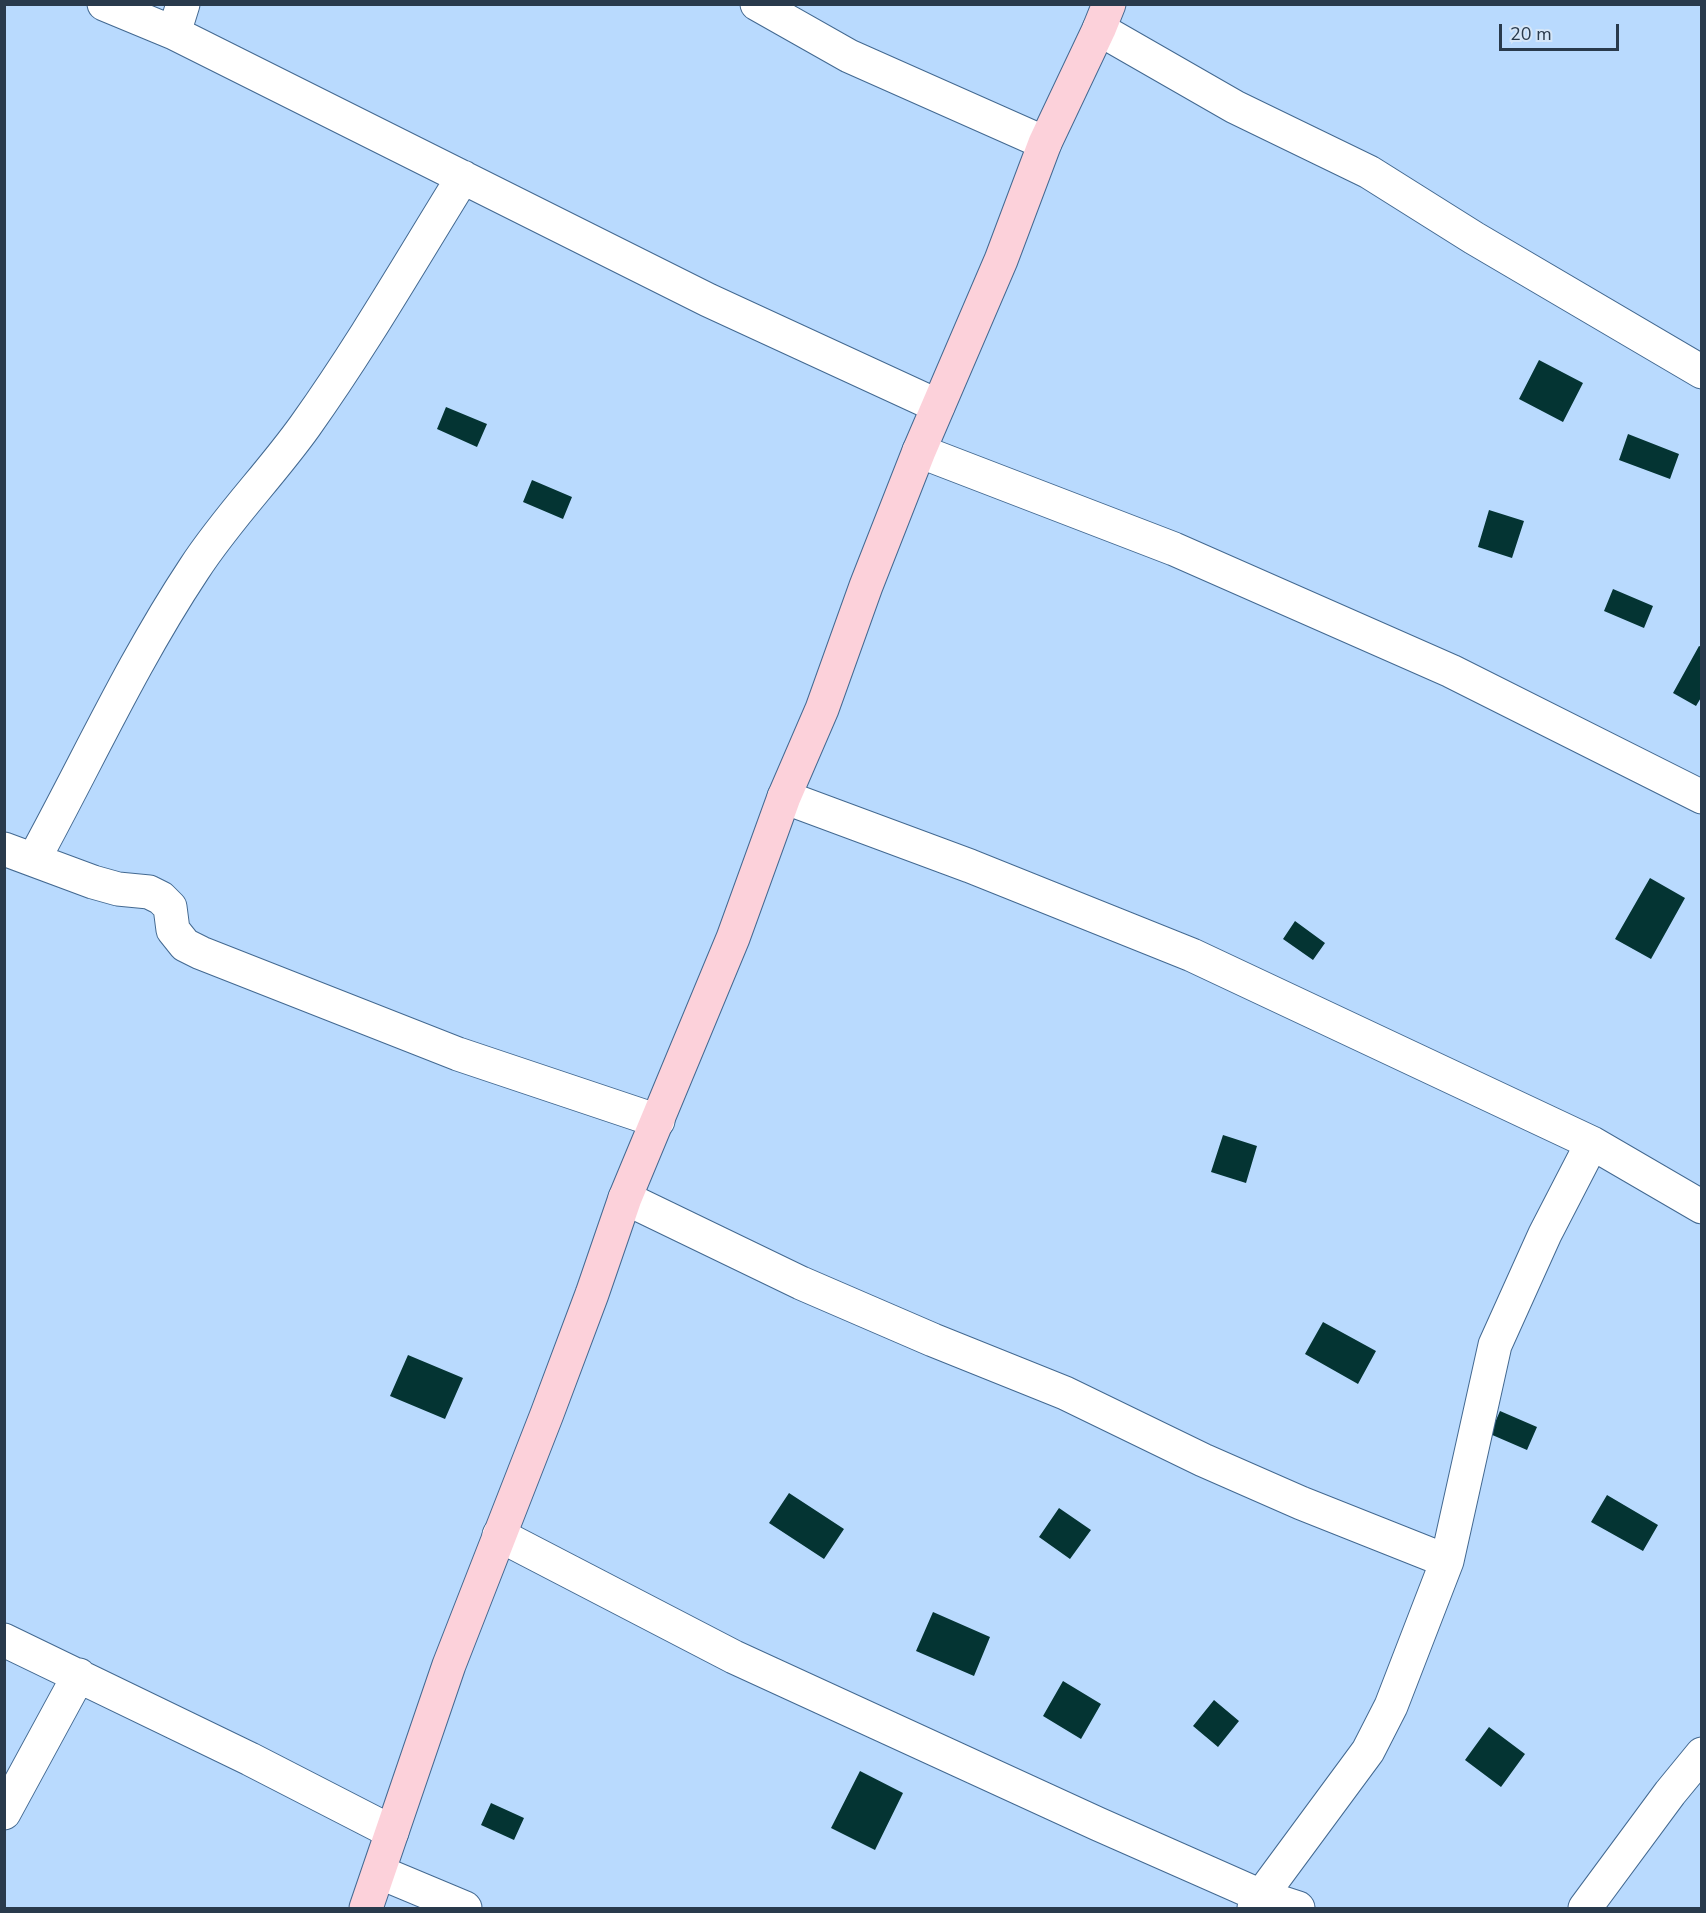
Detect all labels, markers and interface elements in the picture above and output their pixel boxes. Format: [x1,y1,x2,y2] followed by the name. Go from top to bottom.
[1502,12,1622,50] scale bar
[1510,22,1552,46] text: 20 m

